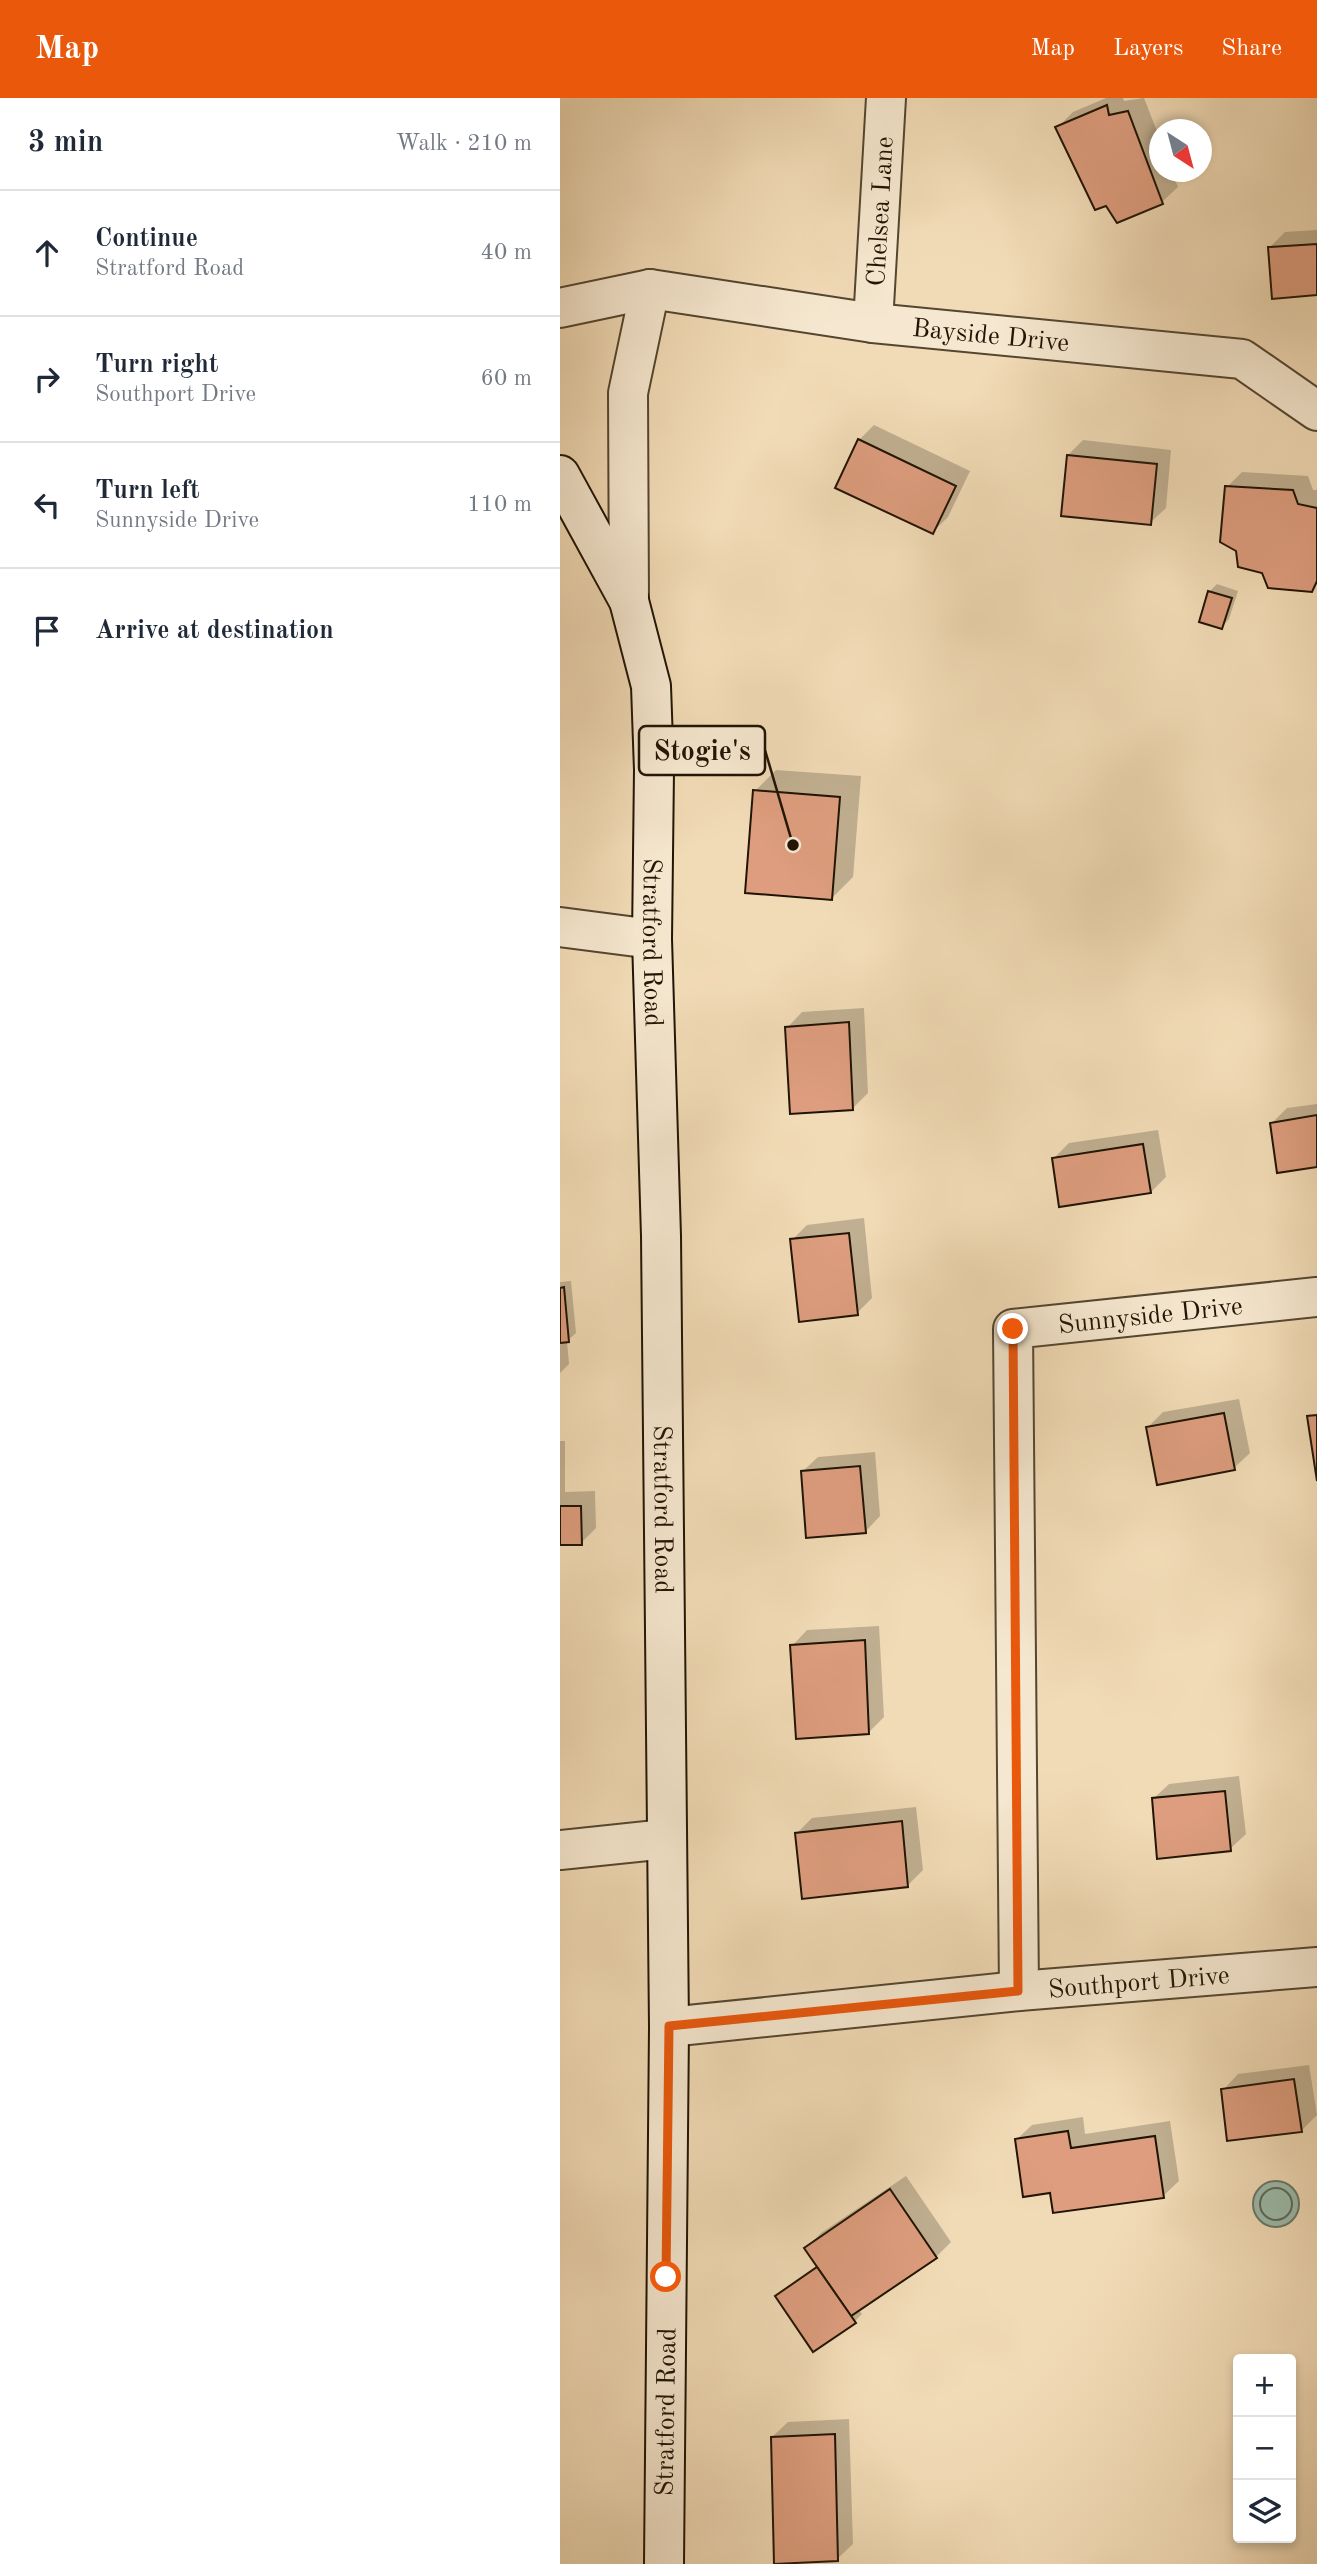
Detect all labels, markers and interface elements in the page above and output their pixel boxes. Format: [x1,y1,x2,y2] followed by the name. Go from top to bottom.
[35,33,99,66] text: Map
[1031,37,1075,61] text: Map
[1113,37,1183,61] text: Layers
[1221,37,1282,61] text: Share
[1149,119,1212,182] north arrow
[28,128,103,158] text: 3 min
[396,132,532,155] text: Walk · 210 m
[864,136,899,287] street label: Chelsea Lane
[95,226,198,252] text: Continue
[28,234,66,272] icon: ahead
[481,241,532,264] text: 40 m
[95,257,244,280] text: Stratford Road
[911,316,1070,357] street label: Bayside Drive
[95,352,218,378] text: Turn right
[28,360,66,398] icon: right
[481,367,532,390] text: 60 m
[95,383,256,406] text: Southport Drive
[95,478,200,504] text: Turn left
[28,486,66,524] icon: left
[467,493,532,516] text: 110 m
[95,509,259,532] text: Sunnyside Drive
[28,612,66,650] icon: arrive
[95,618,334,644] text: Arrive at destination
[639,726,765,775] callout: Stogie's
[653,739,751,767] text: Stogie's
[637,858,666,1027] street label: Stratford Road
[1057,1294,1244,1339] street label: Sunnyside Drive
[997,1313,1028,1344] route end
[648,1425,676,1594] street label: Stratford Road
[1047,1963,1231,2004] street label: Southport Drive
[650,2261,681,2292] route start
[653,2327,681,2497] street label: Stratford Road
[1233,2354,1296,2543] map controls
[1233,2354,1296,2417] button: +
[1233,2417,1296,2480] button: −
[1233,2480,1296,2543] button: layers

